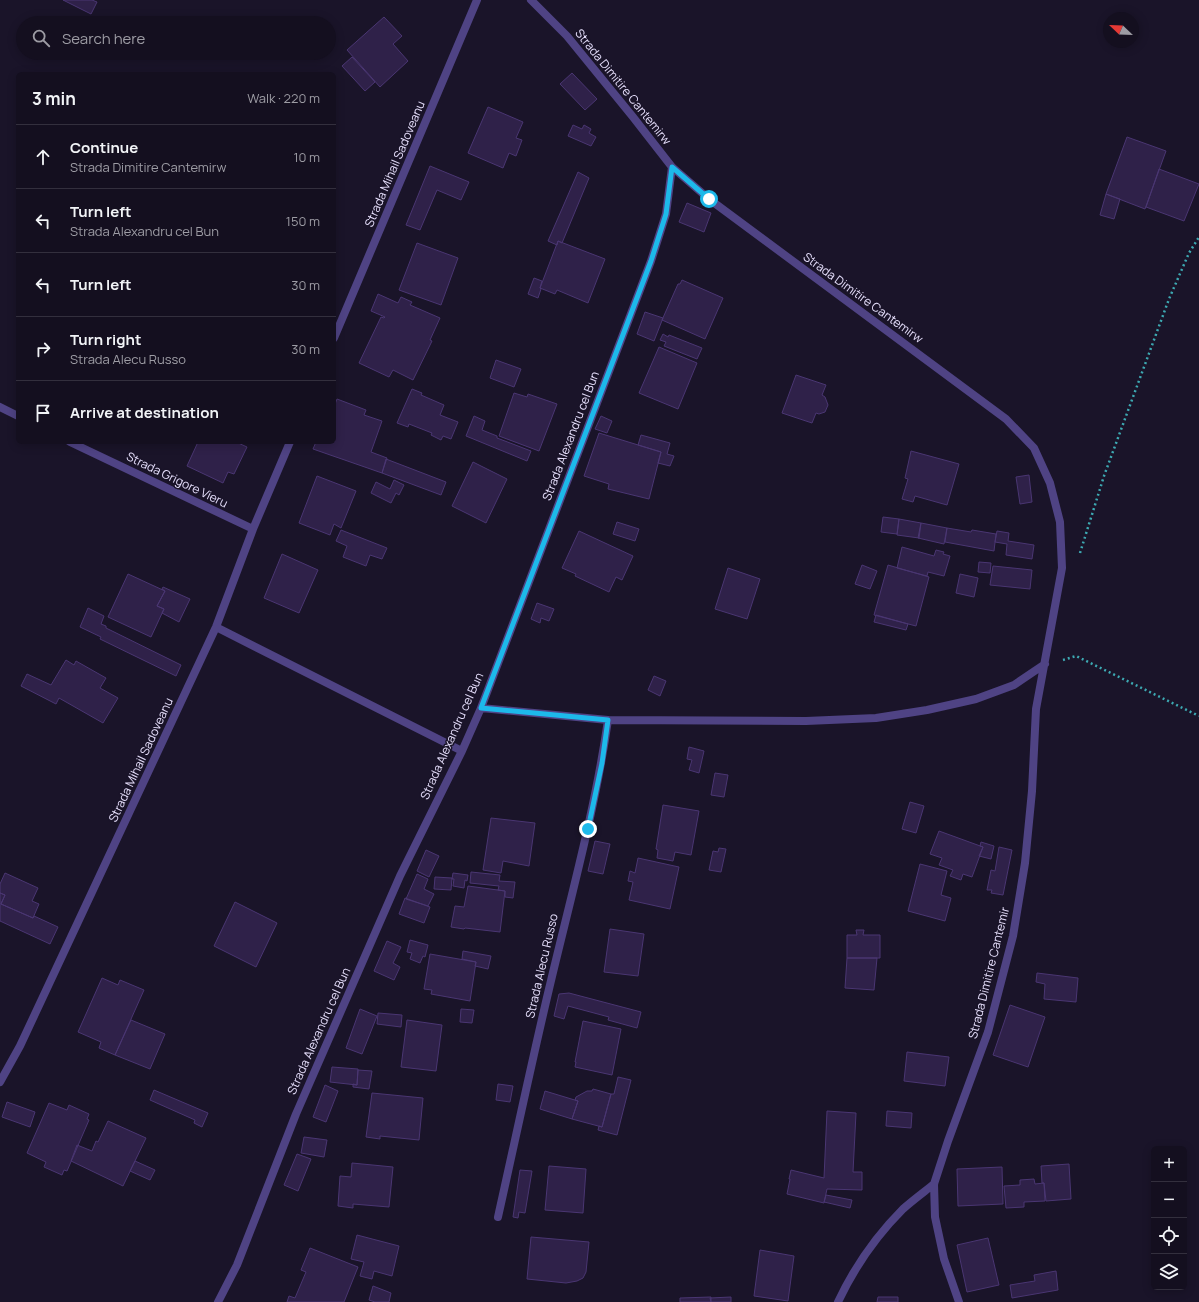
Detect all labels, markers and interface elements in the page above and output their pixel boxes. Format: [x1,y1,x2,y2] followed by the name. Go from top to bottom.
[1103,12,1139,48] north arrow
[16,16,336,60] search box
[571,25,675,148] street label: Strada Dimitire Cantemirw
[30,27,52,49] icon: search
[62,28,145,49] text: Search here
[32,87,76,110] text: 3 min
[247,89,320,107] text: Walk · 220 m
[360,98,429,230] street label: Strada Mihail Sadoveanu
[70,137,138,158] text: Continue
[32,146,54,168] icon: ahead
[293,148,320,166] text: 10 m
[70,158,227,176] text: Strada Dimitire Cantemirw
[700,190,718,208] route start
[70,201,132,222] text: Turn left
[32,210,54,232] icon: left
[286,212,320,230] text: 150 m
[70,222,219,240] text: Strada Alexandru cel Bun
[800,248,927,347] street label: Strada Dimitire Cantemirw
[32,274,54,296] icon: left
[70,274,132,295] text: Turn left
[291,276,320,294] text: 30 m
[70,329,141,350] text: Turn right
[32,338,54,360] icon: right
[291,340,320,358] text: 30 m
[70,350,186,368] text: Strada Alecu Russo
[538,369,603,503] street label: Strada Alexandru cel Bun
[32,402,54,424] icon: arrive
[70,402,219,423] text: Arrive at destination
[124,448,231,511] street label: Strada Grigore Vieru
[416,670,487,802] street label: Strada Alexandru cel Bun
[104,695,177,825] street label: Strada Mihail Sadoveanu
[579,820,597,838] route end
[964,905,1013,1041] street label: Strada Dimitire Cantemir
[521,912,562,1020] street label: Strada Alecu Russo
[283,965,354,1097] street label: Strada Alexandru cel Bun
[1151,1146,1187,1290] map controls
[1151,1146,1187,1182] button: +
[1151,1182,1187,1218] button: −
[1151,1218,1187,1254] button: locate
[1151,1254,1187,1290] button: layers

